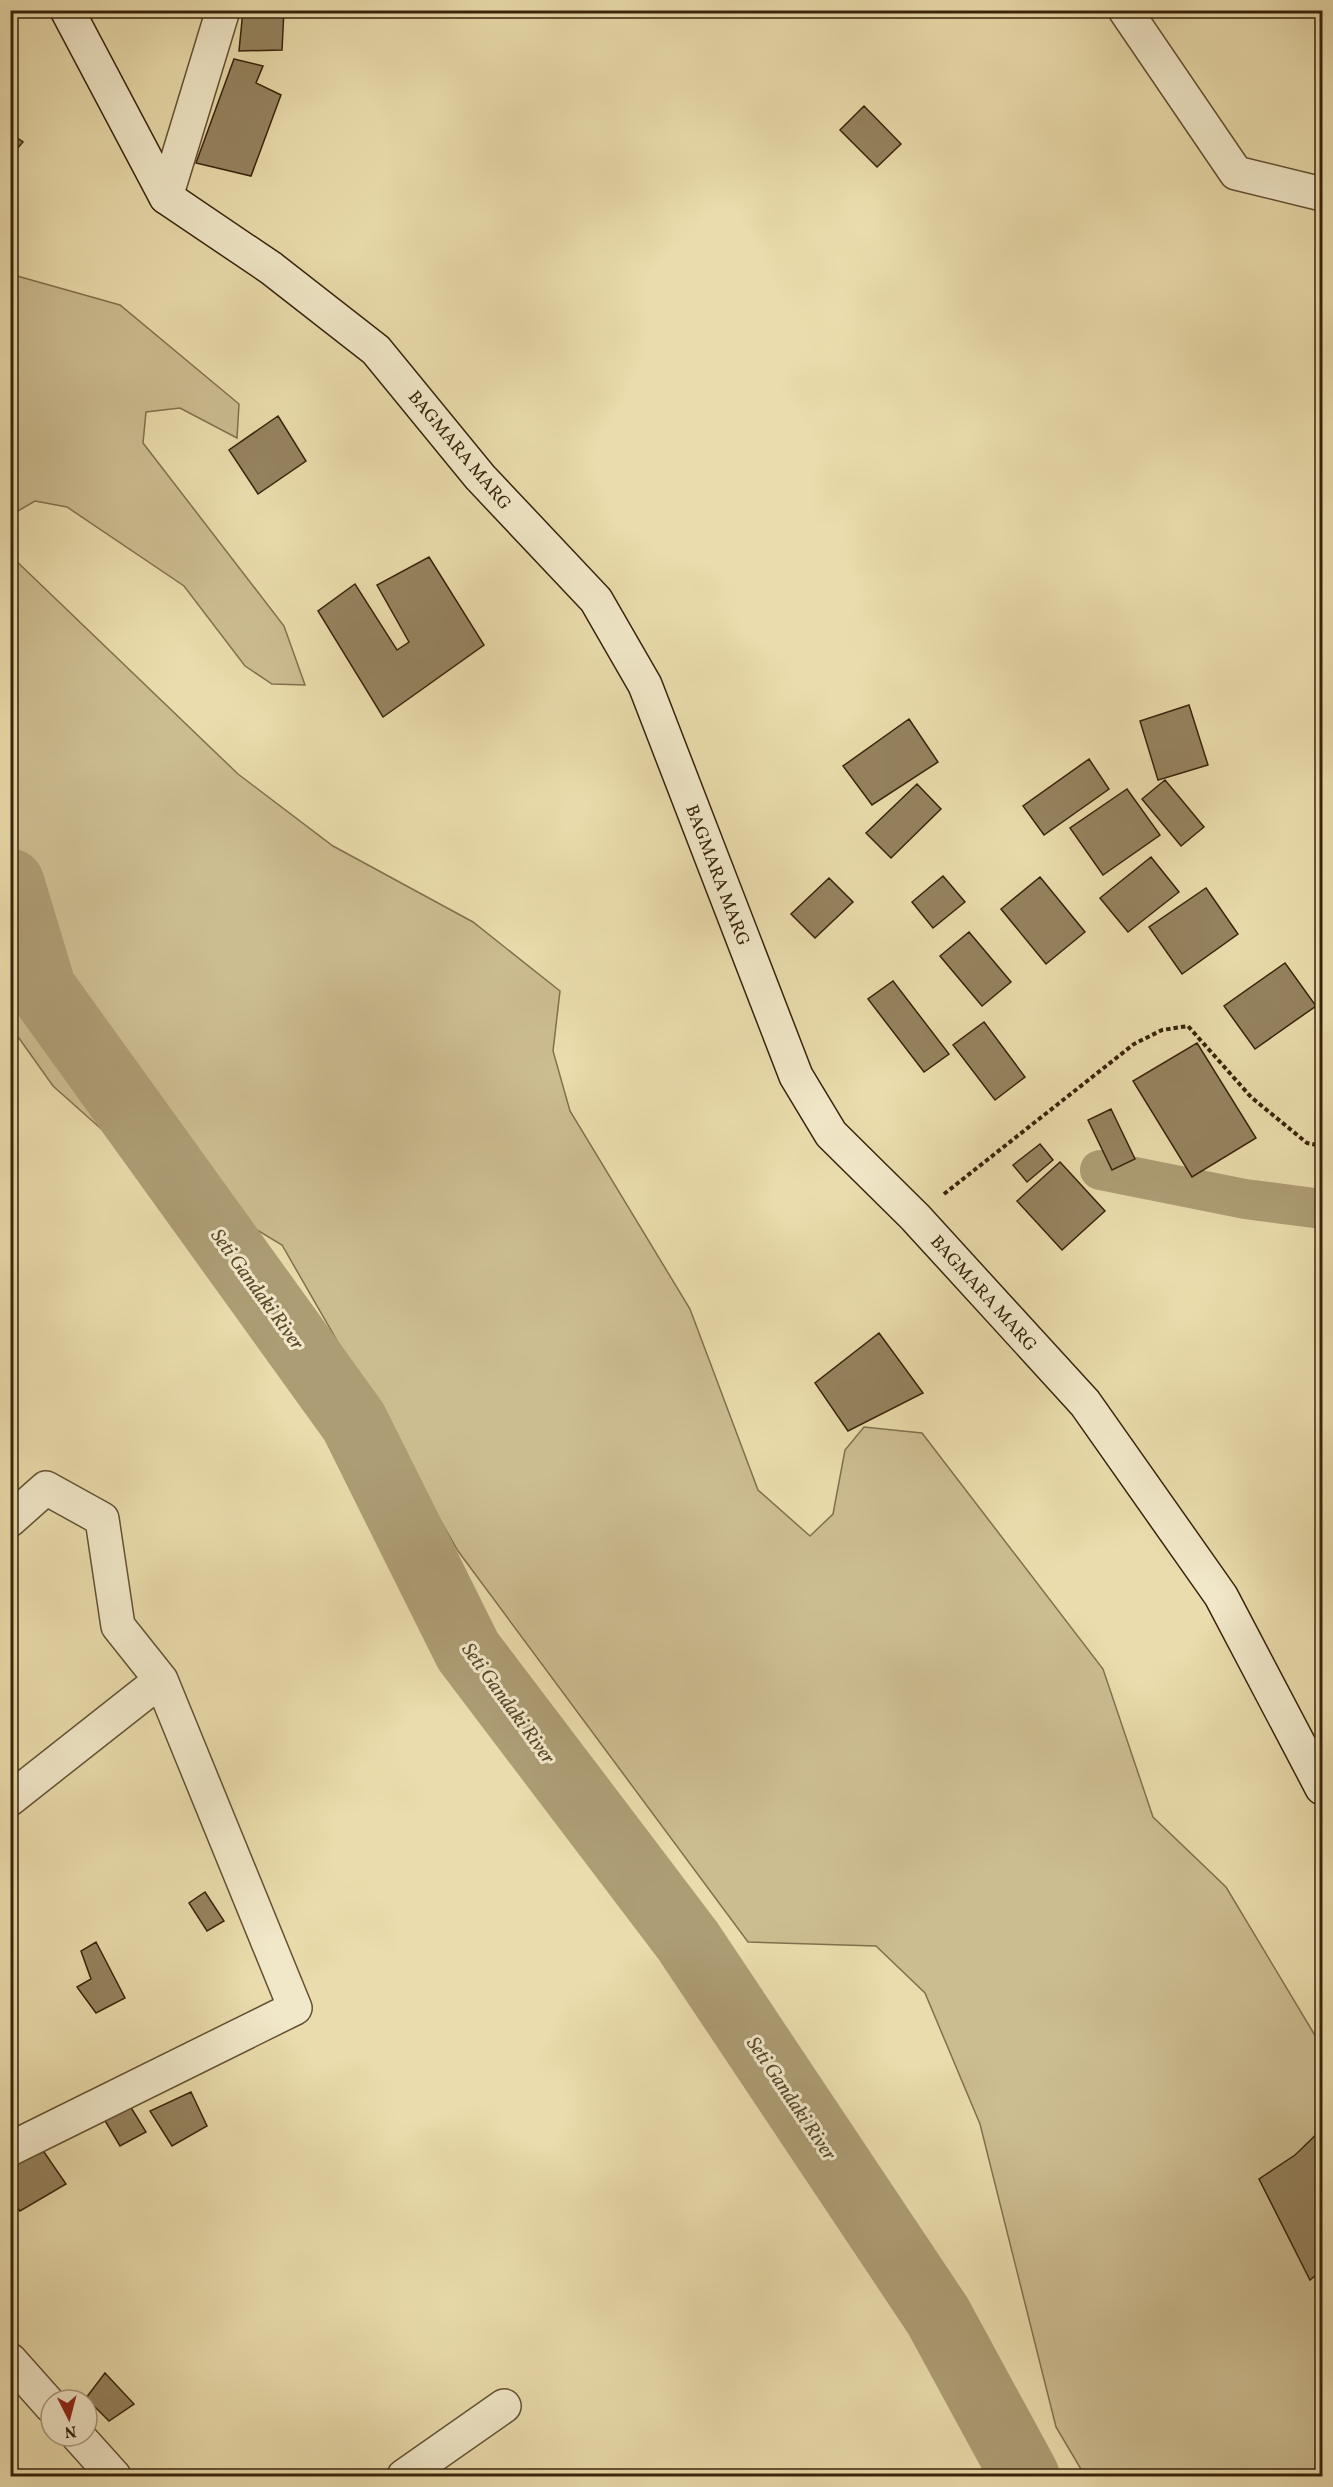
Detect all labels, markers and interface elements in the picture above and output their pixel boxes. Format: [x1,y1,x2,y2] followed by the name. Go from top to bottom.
[401,386,516,516] street label: BAGMARA MARG
[678,801,755,950] street label: BAGMARA MARG
[203,1224,310,1357] water label: Seti Gandaki River
[924,1230,1042,1358] street label: BAGMARA MARG
[454,1638,561,1771] water label: Seti Gandaki River
[739,2032,842,2167] water label: Seti Gandaki River
[39,2388,99,2448] north arrow
[63,2419,77,2443] text: N

